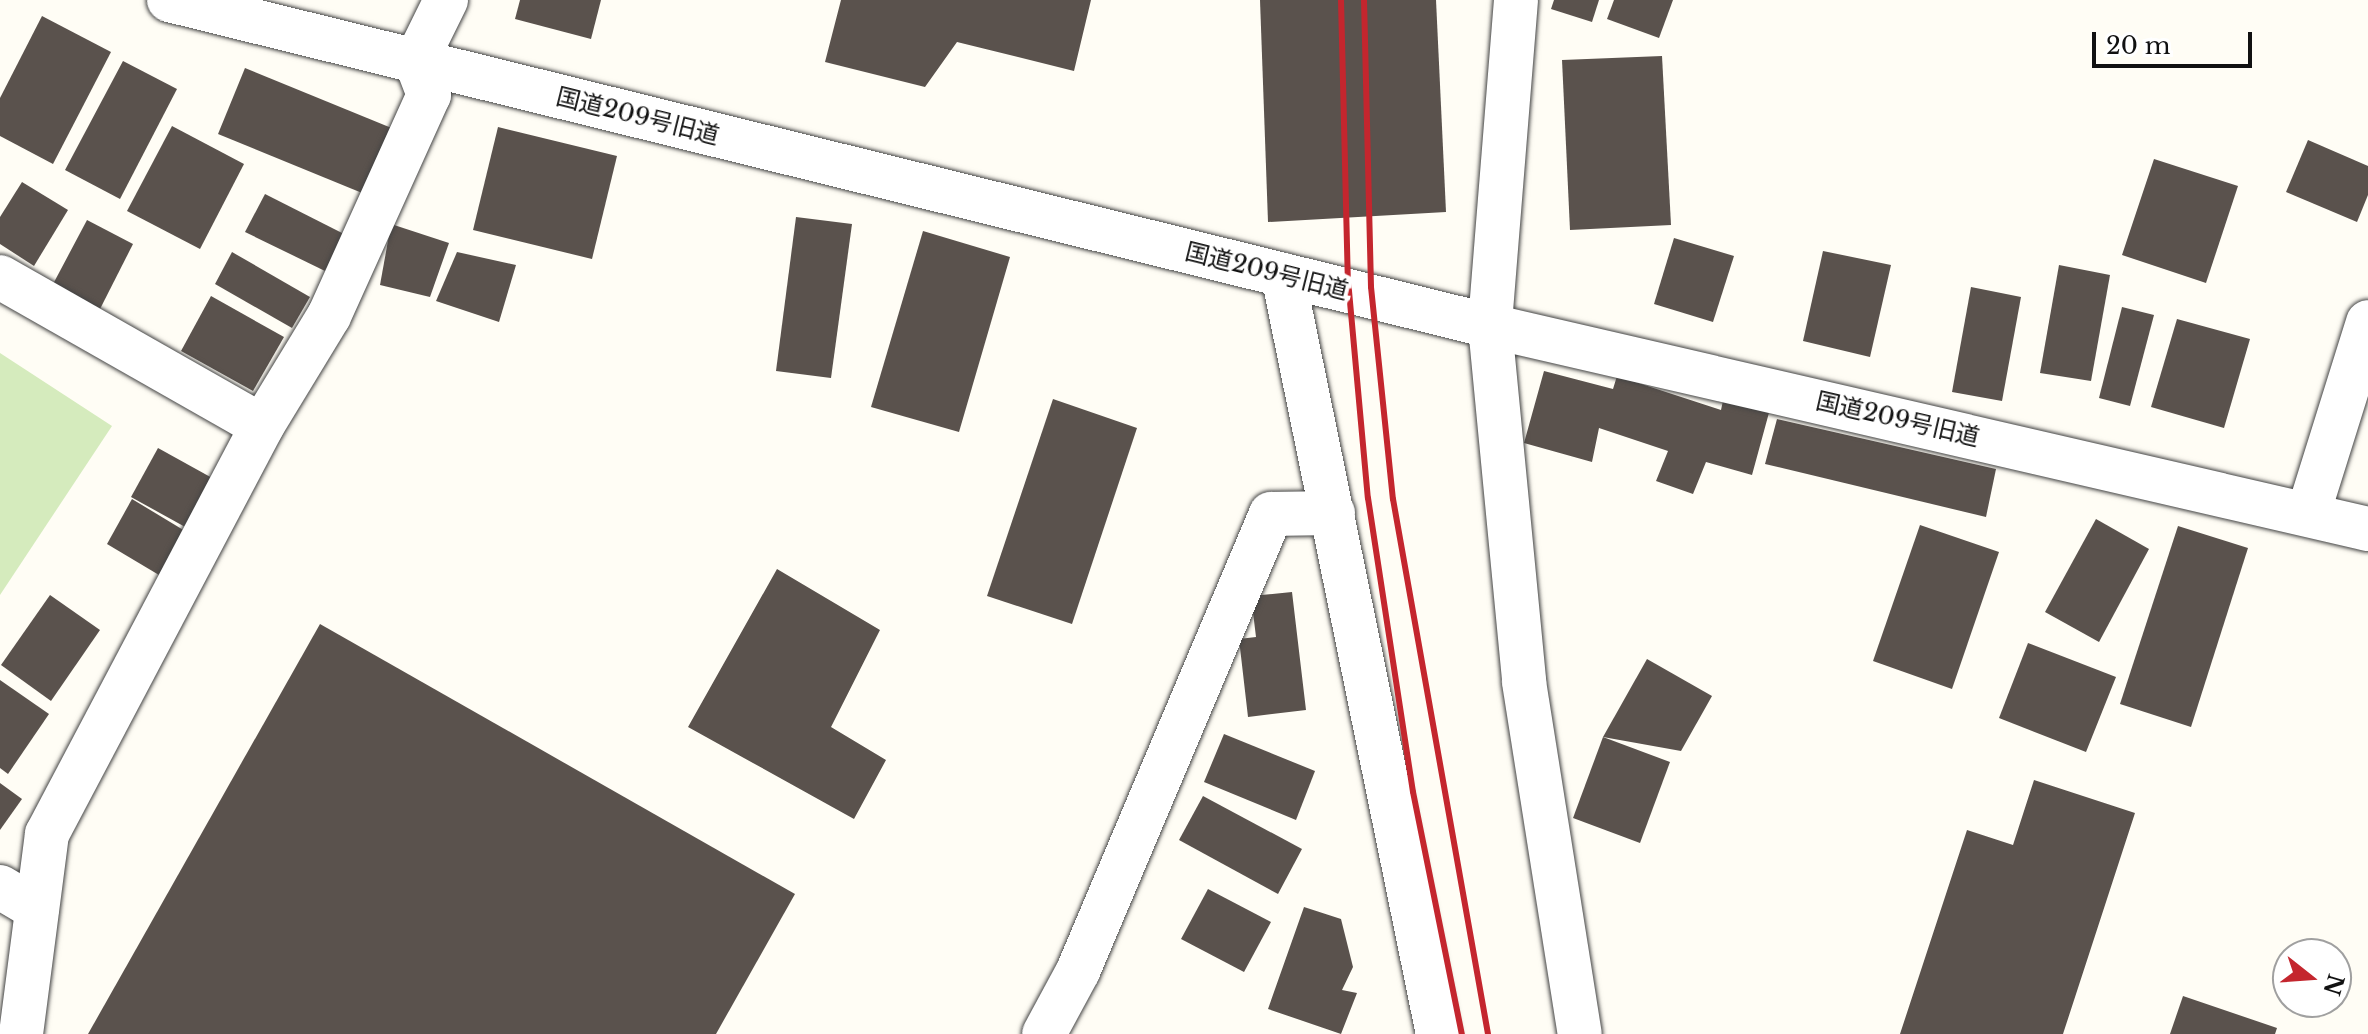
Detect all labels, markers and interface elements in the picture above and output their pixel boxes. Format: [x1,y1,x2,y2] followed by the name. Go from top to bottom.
[2096,16,2256,66] scale bar
[2106,31,2171,60] text: 20 m
[553,82,723,150] street label: 国道209号旧道
[1182,237,1352,305] street label: 国道209号旧道
[1813,386,1983,452] street label: 国道209号旧道
[2272,938,2352,1018] north arrow
[2318,971,2349,998] text: N

